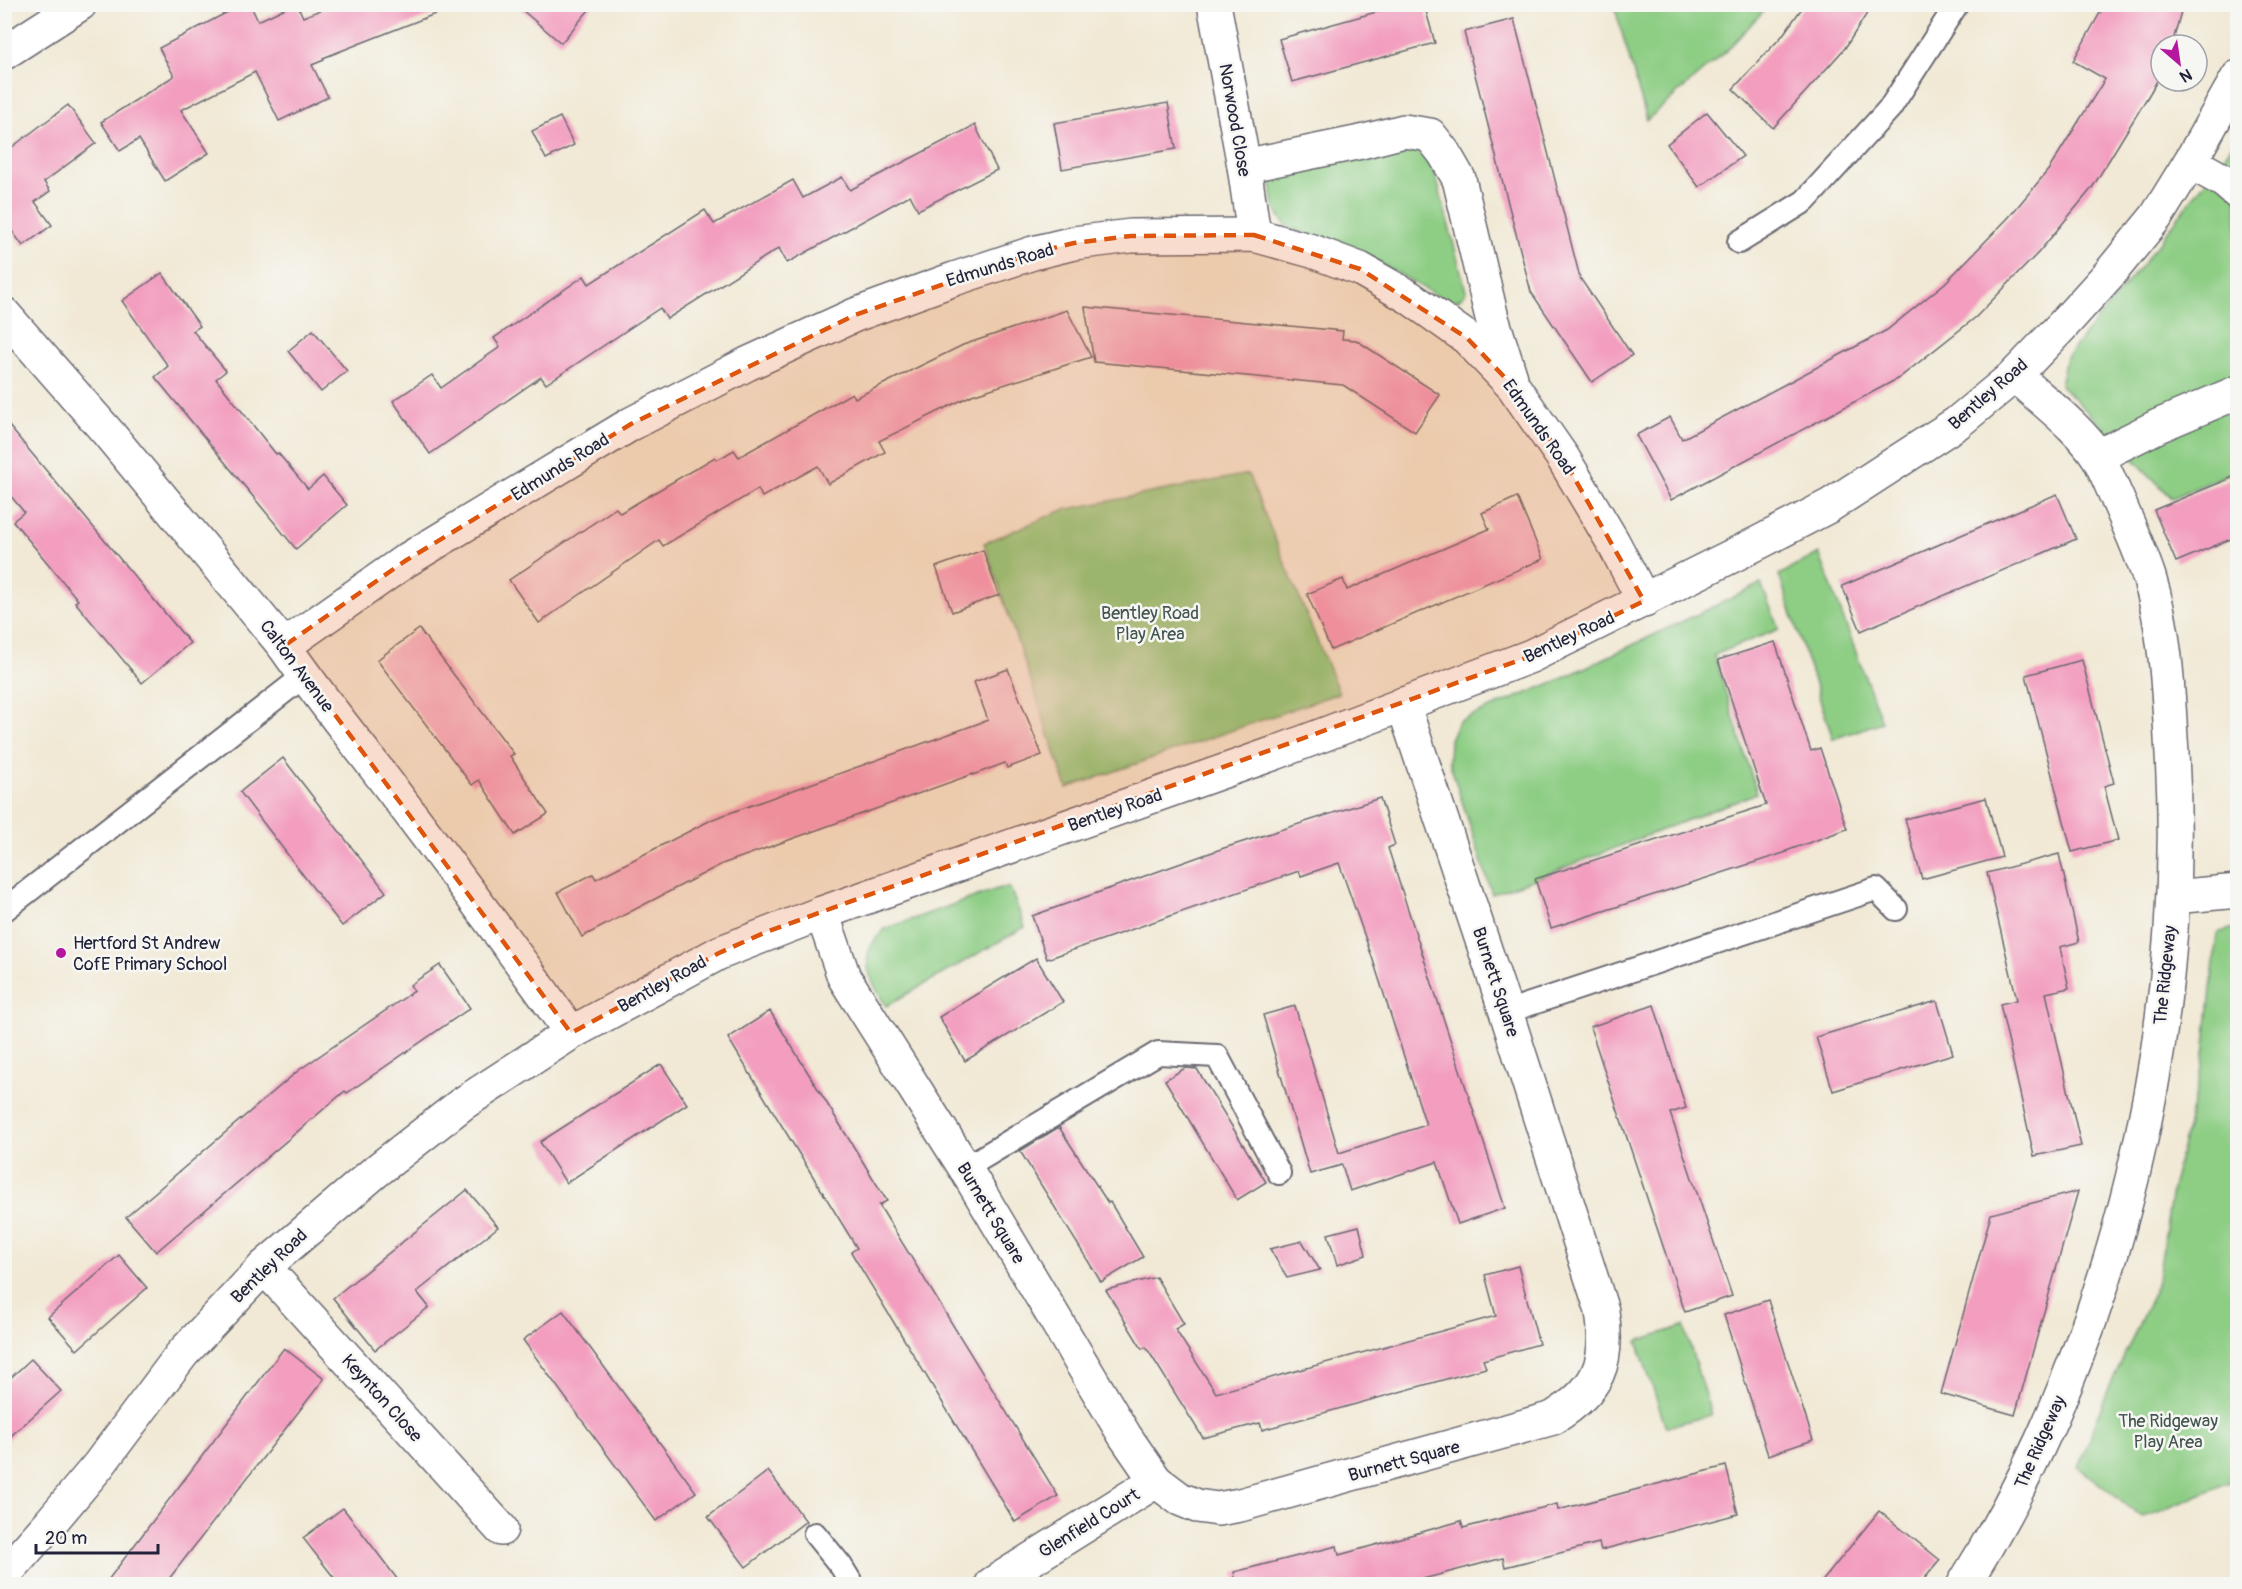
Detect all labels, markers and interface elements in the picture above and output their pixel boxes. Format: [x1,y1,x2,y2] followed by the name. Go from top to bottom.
[2149,33,2209,93] north arrow
[1213,62,1256,179] street label: Norwood Close
[2176,64,2195,87] text: N
[943,238,1057,293] street label: Edmunds Road
[1944,354,2033,435] street label: Bentley Road
[1497,375,1580,480] street label: Edmunds Road
[507,428,614,507] street label: Edmunds Road
[1101,602,1199,646] park label: Bentley Road Play Area
[1520,606,1618,669] street label: Bentley Road
[254,615,339,717] street label: Calton Avenue
[1065,784,1165,837] street label: Bentley Road
[1467,924,1524,1040] street label: Burnett Square
[2149,924,2182,1026] street label: The Ridgeway
[73,932,227,976] place label: Hertford St Andrew CofE Primary School
[54,946,68,960] marker: Hertford St Andrew CofE Primary School
[614,951,711,1018] street label: Bentley Road
[951,1158,1030,1268] street label: Burnett Square
[226,1224,313,1309] street label: Bentley Road
[336,1350,427,1447] street label: Keynton Close
[2010,1392,2071,1492] street label: The Ridgeway
[2118,1410,2218,1454] park label: The Ridgeway Play Area
[1346,1436,1462,1487] street label: Burnett Square
[1035,1483,1145,1564] street label: Glenfield Court
[36,1517,158,1555] scale bar
[45,1527,87,1550] text: 20 m

